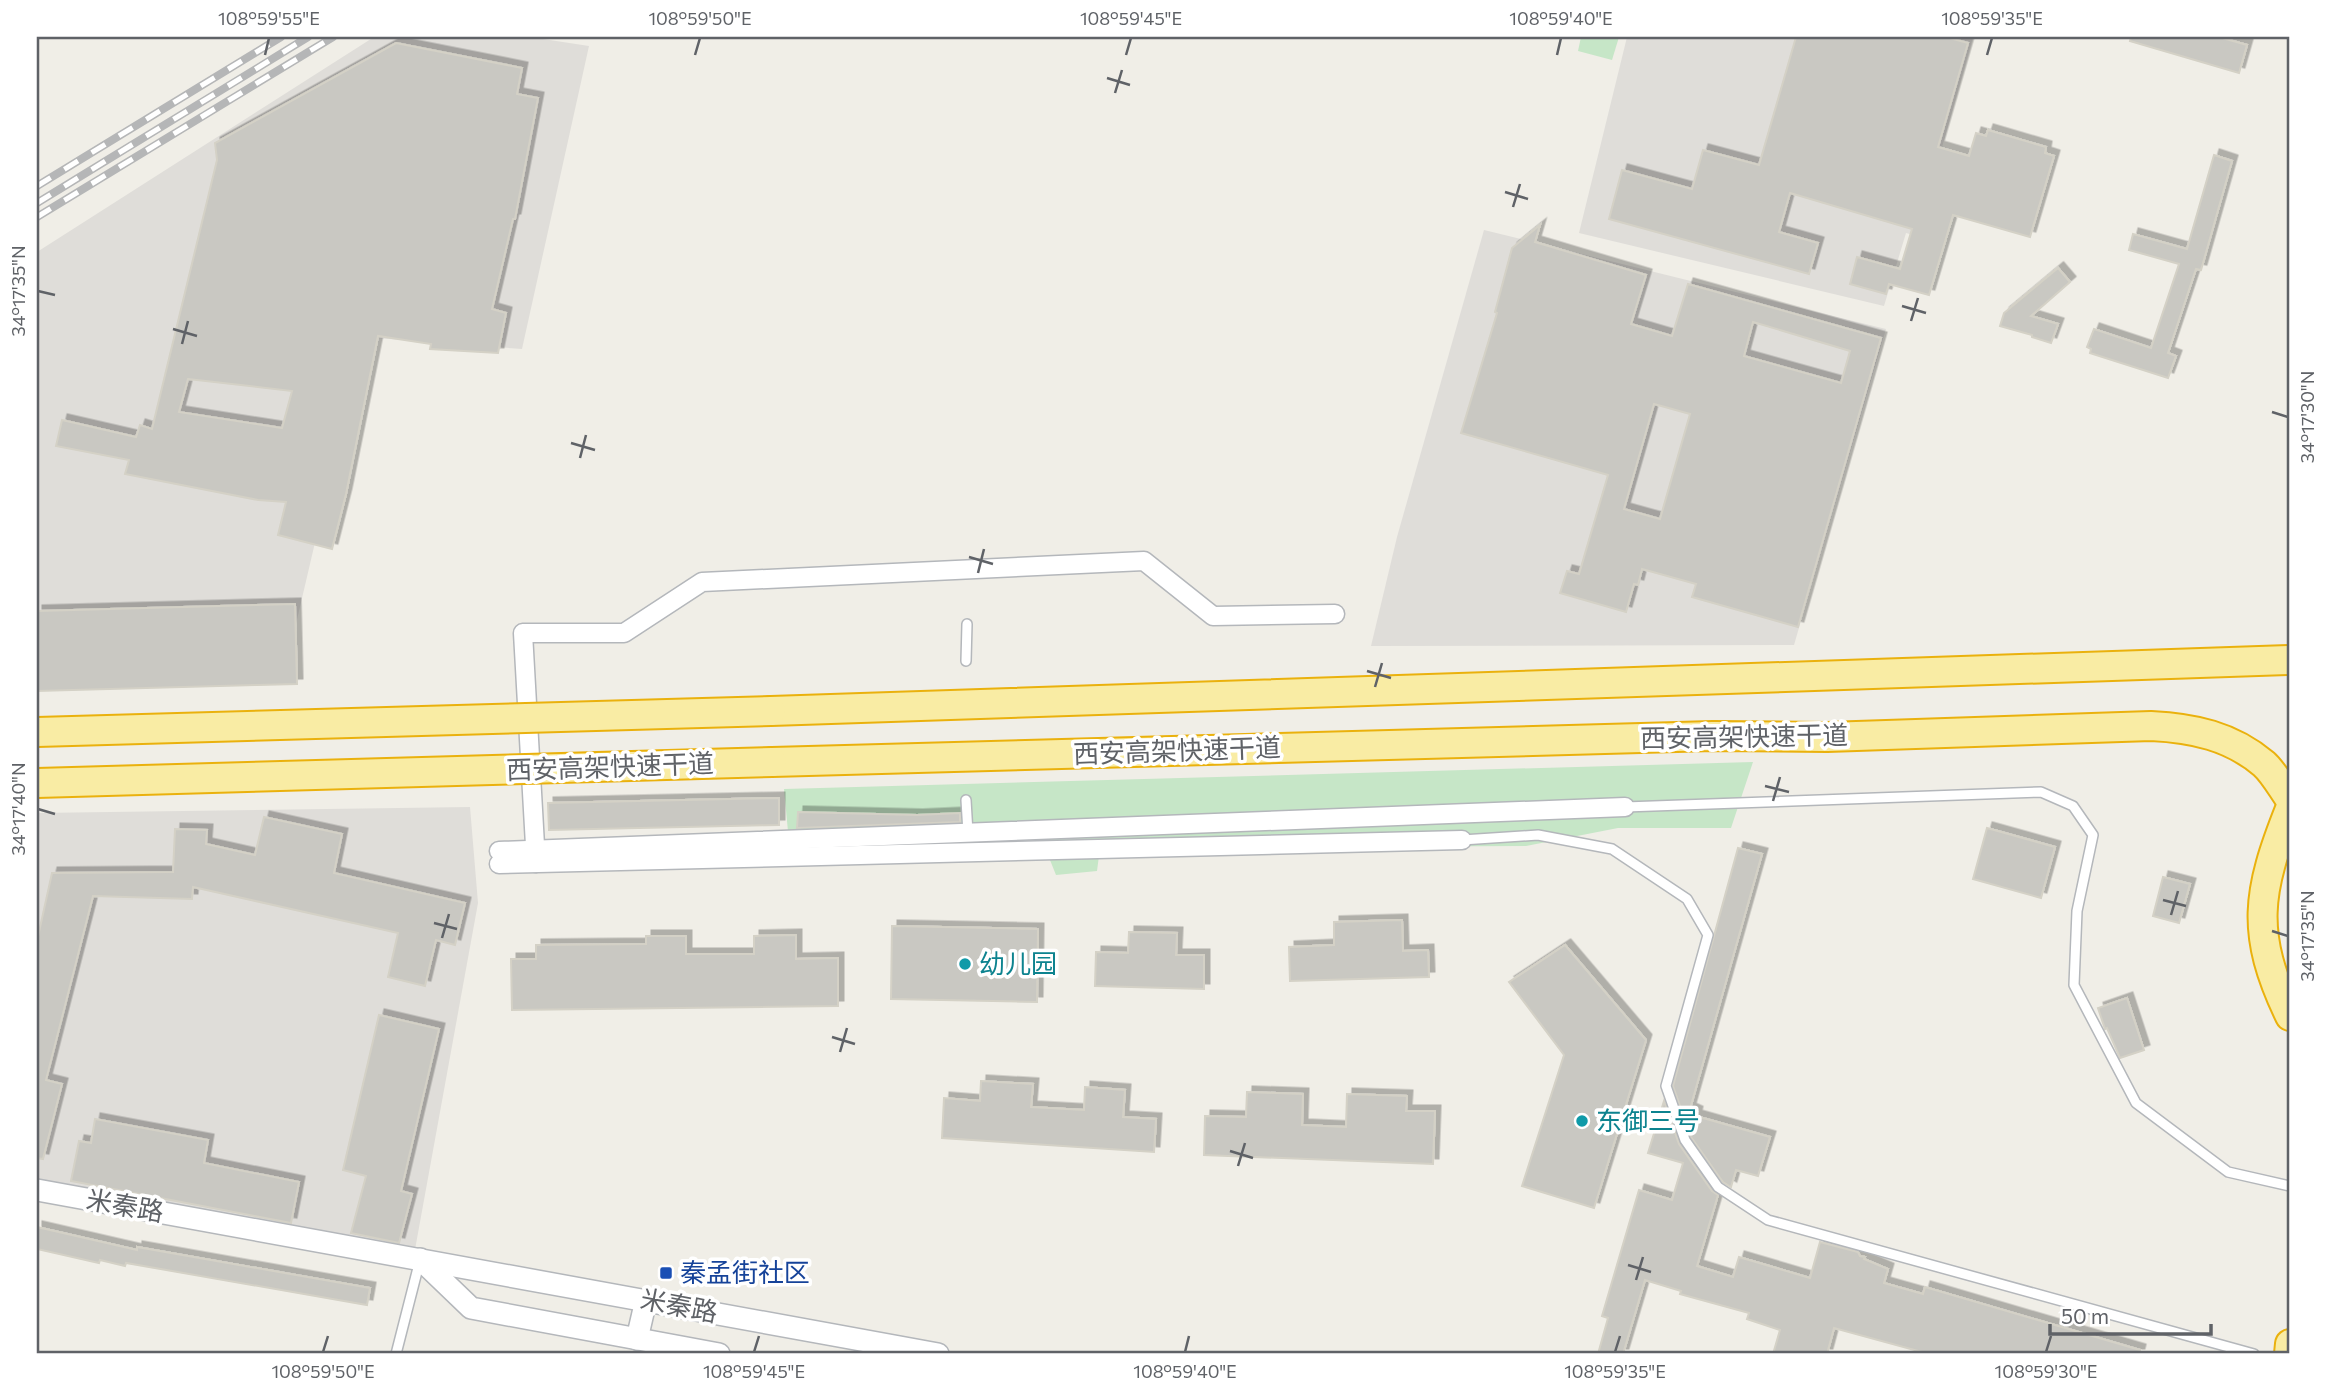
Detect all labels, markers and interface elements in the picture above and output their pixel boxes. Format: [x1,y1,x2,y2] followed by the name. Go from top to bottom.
[218,7,320,29] text: 108°59'55"E
[648,7,752,29] text: 108°59'50"E
[1080,7,1182,29] text: 108°59'45"E
[1509,7,1613,29] text: 108°59'40"E
[1941,7,2043,29] text: 108°59'35"E
[7,245,29,337] text: 34°17'35"N
[2296,371,2318,463] text: 34°17'30"N
[1640,718,1848,753] street label: 西安高架快速干道
[1072,730,1281,769] street label: 西安高架快速干道
[505,746,714,785] street label: 西安高架快速干道
[7,762,29,856] text: 34°17'40"N
[2296,890,2318,982] text: 34°17'35"N
[979,947,1057,978] place label: 幼儿园
[957,956,973,972] marker: 幼儿园
[1596,1104,1700,1135] place label: 东御三号
[1574,1113,1590,1129] marker: 东御三号
[84,1182,166,1227] street label: 米秦路
[680,1256,810,1287] place label: 秦孟街社区
[658,1265,674,1281] marker: 秦孟街社区
[638,1282,721,1327] street label: 米秦路
[2050,1293,2212,1337] scale bar
[2061,1303,2109,1328] text: 50 m
[271,1360,375,1382] text: 108°59'50"E
[703,1360,805,1382] text: 108°59'45"E
[1133,1360,1237,1382] text: 108°59'40"E
[1564,1360,1666,1382] text: 108°59'35"E
[1994,1360,2098,1382] text: 108°59'30"E

